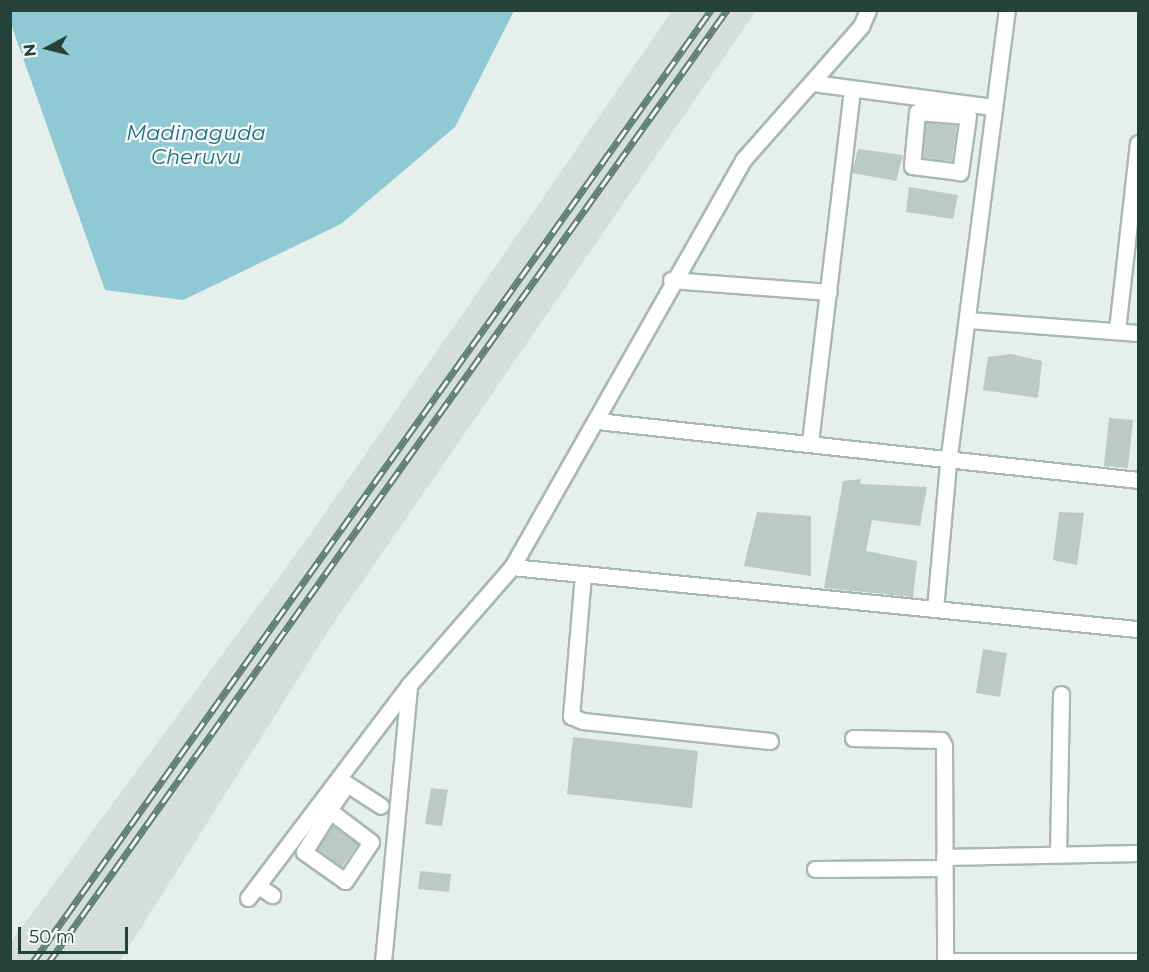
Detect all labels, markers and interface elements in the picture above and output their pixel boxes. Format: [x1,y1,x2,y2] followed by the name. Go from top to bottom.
[18,18,78,78] north arrow
[19,43,40,58] text: N
[126,120,266,170] water label: Madinaguda Cheruvu
[21,915,130,953] scale bar
[29,926,75,948] text: 50 m

